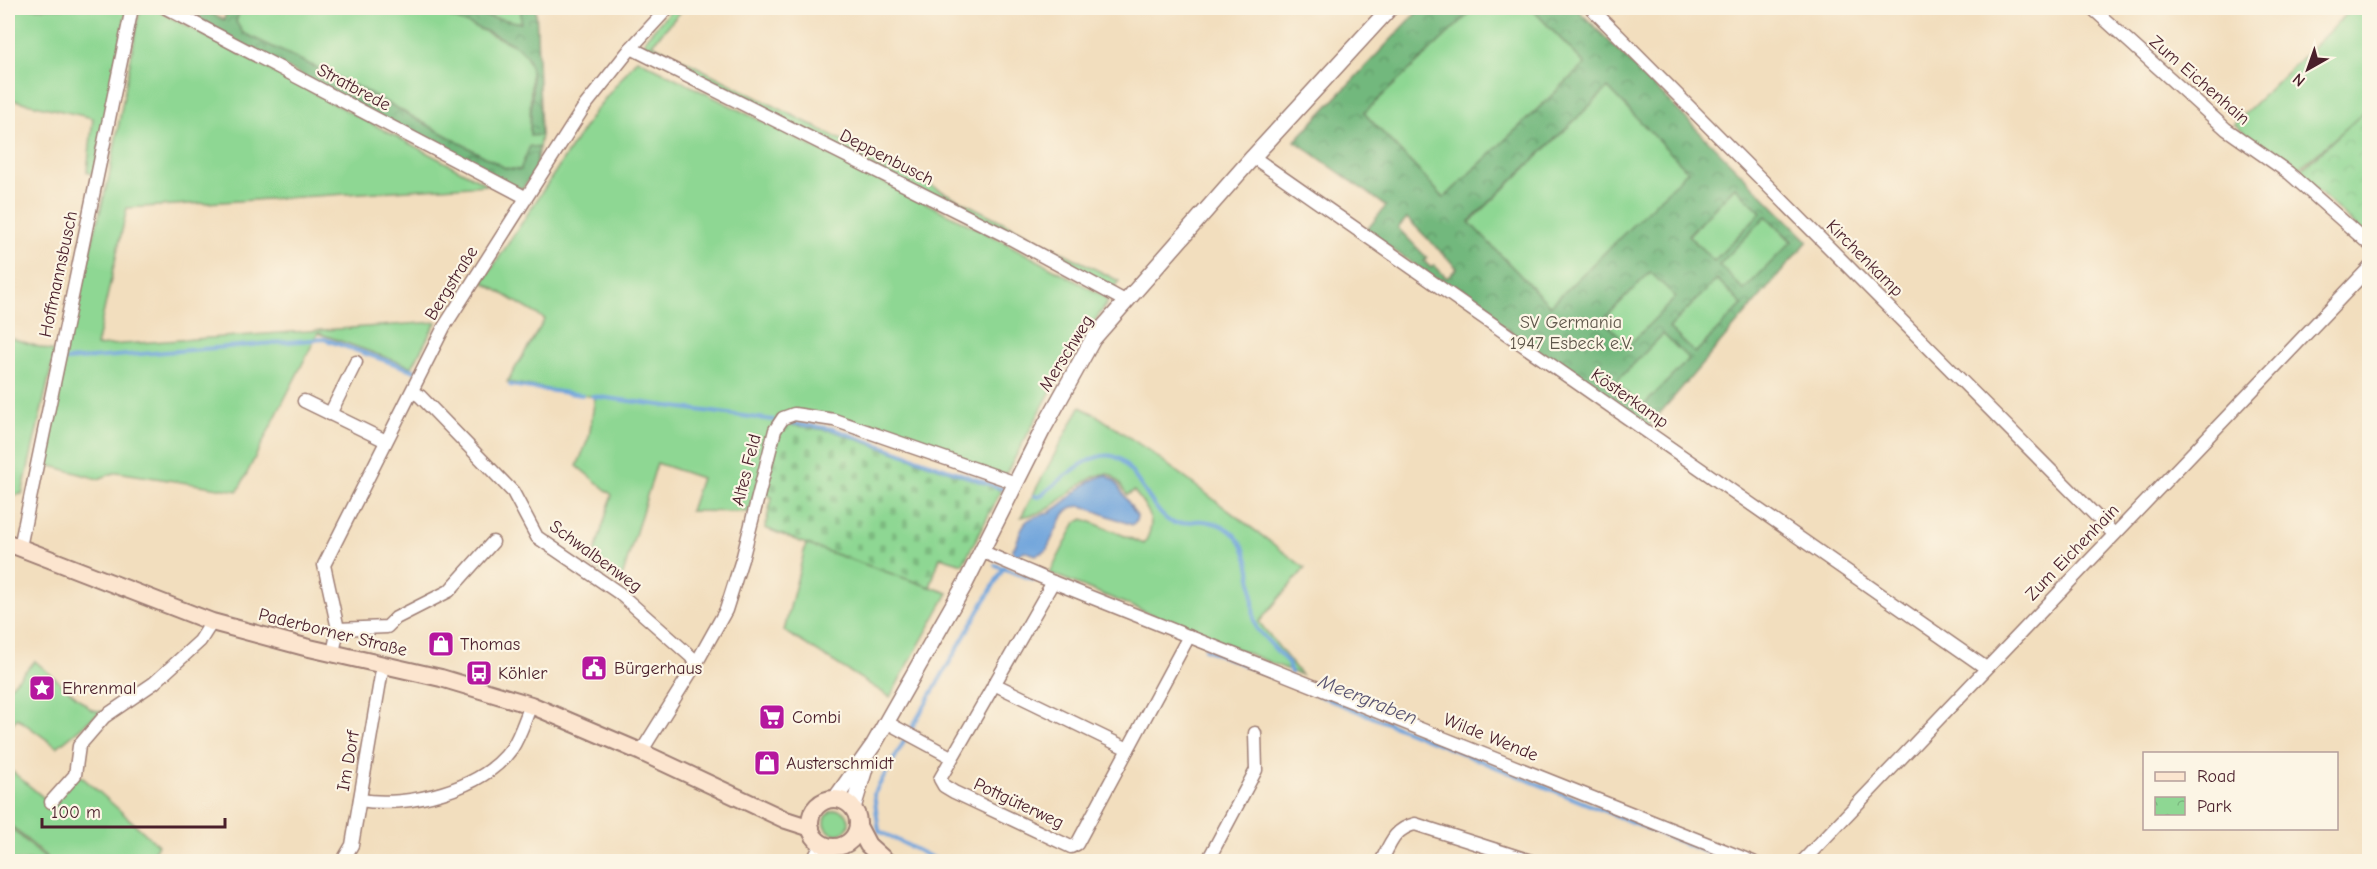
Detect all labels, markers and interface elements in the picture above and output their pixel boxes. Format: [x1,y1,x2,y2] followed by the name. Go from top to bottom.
[2145,31,2254,130] street label: Zum Eichenhain
[2278,39,2338,99] north arrow
[313,59,394,116] street label: Stratbrede
[2289,69,2309,90] text: N
[836,125,937,190] street label: Deppenbusch
[35,209,82,339] street label: Hoffmannsbusch
[1822,216,1907,301] street label: Kirchenkamp
[420,242,482,324] street label: Bergstraße
[1035,311,1098,395] street label: Merschweg
[1510,312,1633,354] park label: SV Germania 1947 Esbeck e.V.
[1587,364,1673,433] street label: Kösterkamp
[727,432,766,508] street label: Altes Feld
[2021,500,2124,605] street label: Zum Eichenhain
[545,516,646,597] street label: Schwalbenweg
[256,604,409,661] street label: Paderborner Straße
[426,629,456,659] shop icon: Thomas
[460,634,520,655] place label: Thomas
[579,653,609,683] public building icon: Bürgerhaus
[464,658,494,688] bus stop icon: Köhler
[614,658,702,679] place label: Bürgerhaus
[498,663,548,684] place label: Köhler
[1314,669,1420,730] water label: Meergraben
[27,673,57,703] place icon: Ehrenmal
[62,678,136,699] place label: Ehrenmal
[757,702,787,732] supermarket icon: Combi
[792,707,841,728] place label: Combi
[1440,709,1541,766] street label: Wilde Wende
[333,728,364,793] street label: Im Dorf
[752,748,782,778] shop icon: Austerschmidt
[2143,752,2338,830] legend
[786,753,894,774] place label: Austerschmidt
[2197,766,2236,787] text: Road
[970,773,1067,833] street label: Pottgüterweg
[42,791,225,829] scale bar
[2197,796,2232,817] text: Park
[51,802,101,823] text: 100 m

